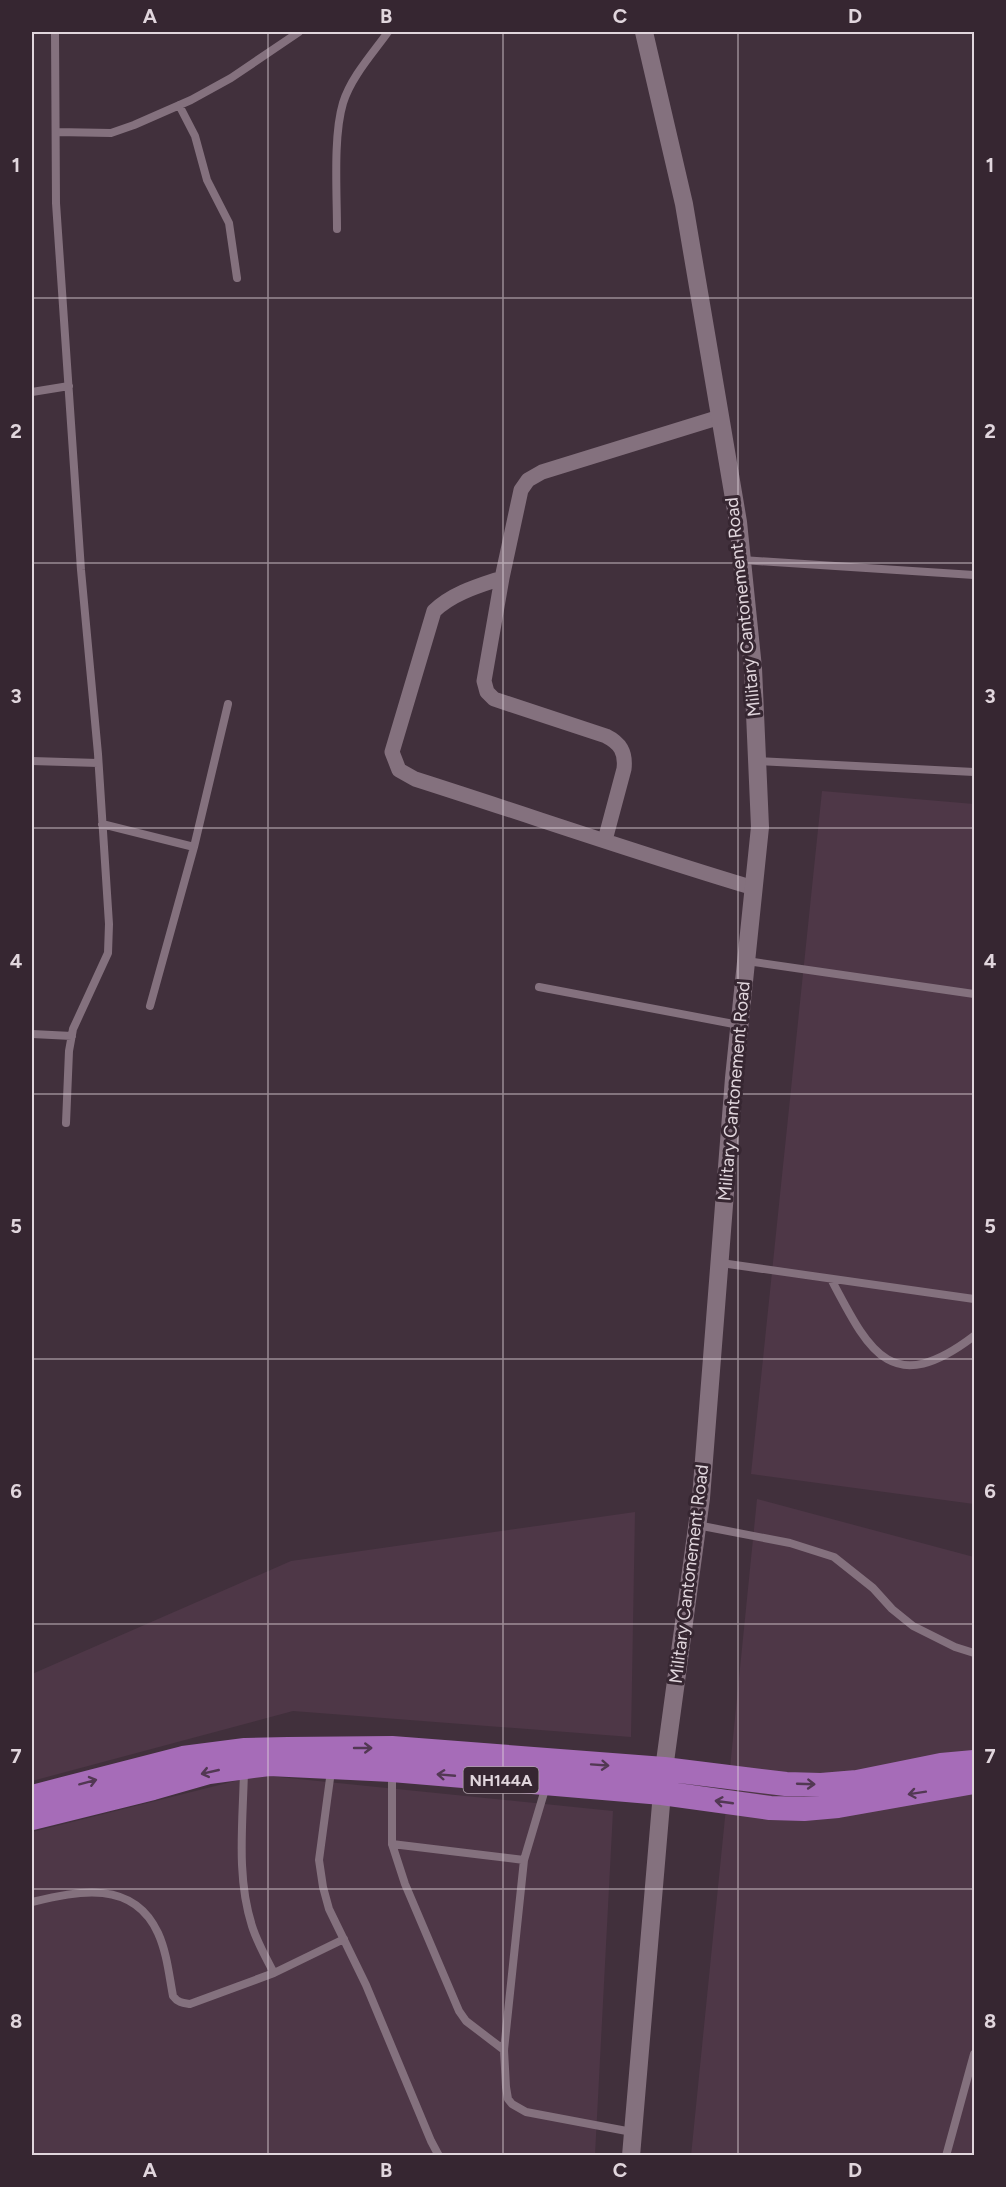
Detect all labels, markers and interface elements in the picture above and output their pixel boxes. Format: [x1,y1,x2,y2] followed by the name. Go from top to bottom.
[143,4,158,28] text: A
[380,4,392,28] text: B
[613,4,627,28] text: C
[848,4,862,28] text: D
[12,153,20,177] text: 1
[986,153,994,177] text: 1
[10,419,22,443] text: 2
[984,419,996,443] text: 2
[721,496,765,718] street label: Military Cantonement Road
[10,684,22,708] text: 3
[984,684,996,708] text: 3
[10,949,23,973] text: 4
[984,949,997,973] text: 4
[713,980,755,1202] street label: Military Cantonement Road
[10,1214,22,1238] text: 5
[984,1214,996,1238] text: 5
[665,1463,713,1685] street label: Military Cantonement Road
[10,1479,22,1503] text: 6
[984,1479,996,1503] text: 6
[353,1742,373,1754] one-way arrow
[10,1744,22,1768] text: 7
[984,1744,996,1768] text: 7
[589,1760,609,1771] one-way arrow
[201,1767,220,1779] one-way arrow
[464,1767,538,1793] road number: NH144A
[436,1769,456,1780] one-way arrow
[78,1776,97,1787] one-way arrow
[795,1779,815,1790] one-way arrow
[908,1787,927,1798] one-way arrow
[714,1796,734,1807] one-way arrow
[10,2009,22,2033] text: 8
[984,2009,996,2033] text: 8
[143,2158,158,2182] text: A
[380,2158,392,2182] text: B
[613,2158,627,2182] text: C
[848,2158,862,2182] text: D

